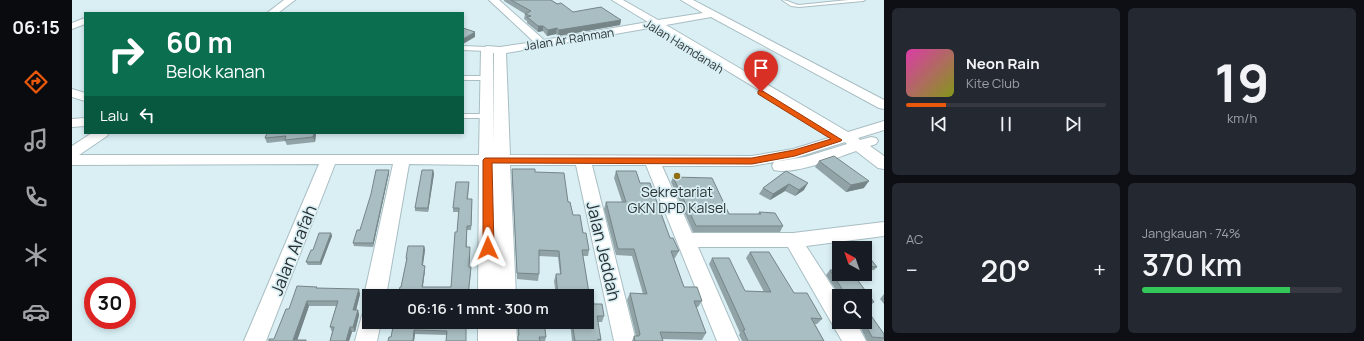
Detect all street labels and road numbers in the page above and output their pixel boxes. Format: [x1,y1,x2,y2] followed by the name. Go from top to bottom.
[641,15,727,77] street label: Jalan Hamdanah
[523,23,615,55] street label: Jalan Ar Rahman
[581,199,627,303] street label: Jalan Jeddah
[264,201,322,299] street label: Jalan Arafah

